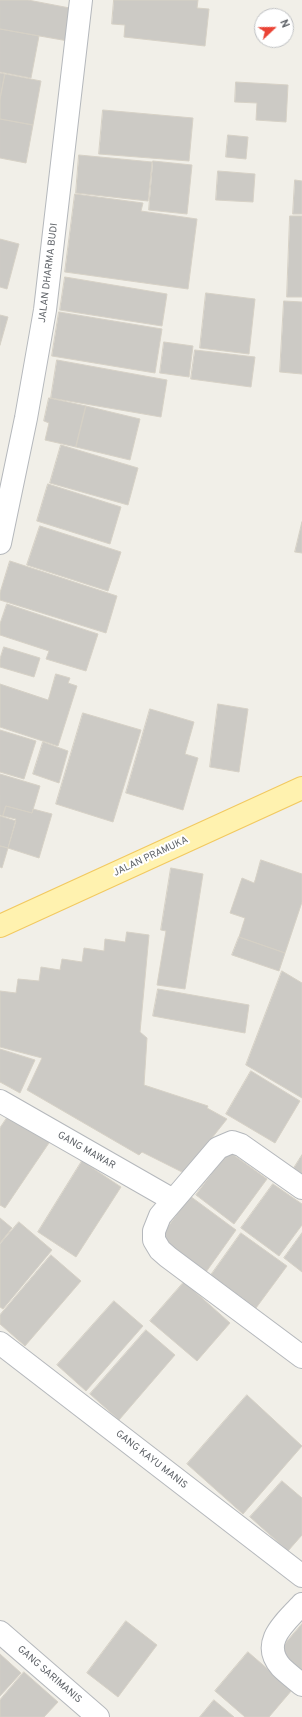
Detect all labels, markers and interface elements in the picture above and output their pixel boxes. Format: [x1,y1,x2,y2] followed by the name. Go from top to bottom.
[254,8,294,48] north arrow
[276,18,292,30] text: N
[37,223,61,323] street label: JALAN DHARMA BUDI
[112,834,190,880] street label: JALAN PRAMUKA
[55,1130,117,1172] street label: GANG MAWAR
[113,1428,189,1492] street label: GANG KAYU MANIS
[14,1644,84,1706] street label: GANG SARIMANIS

